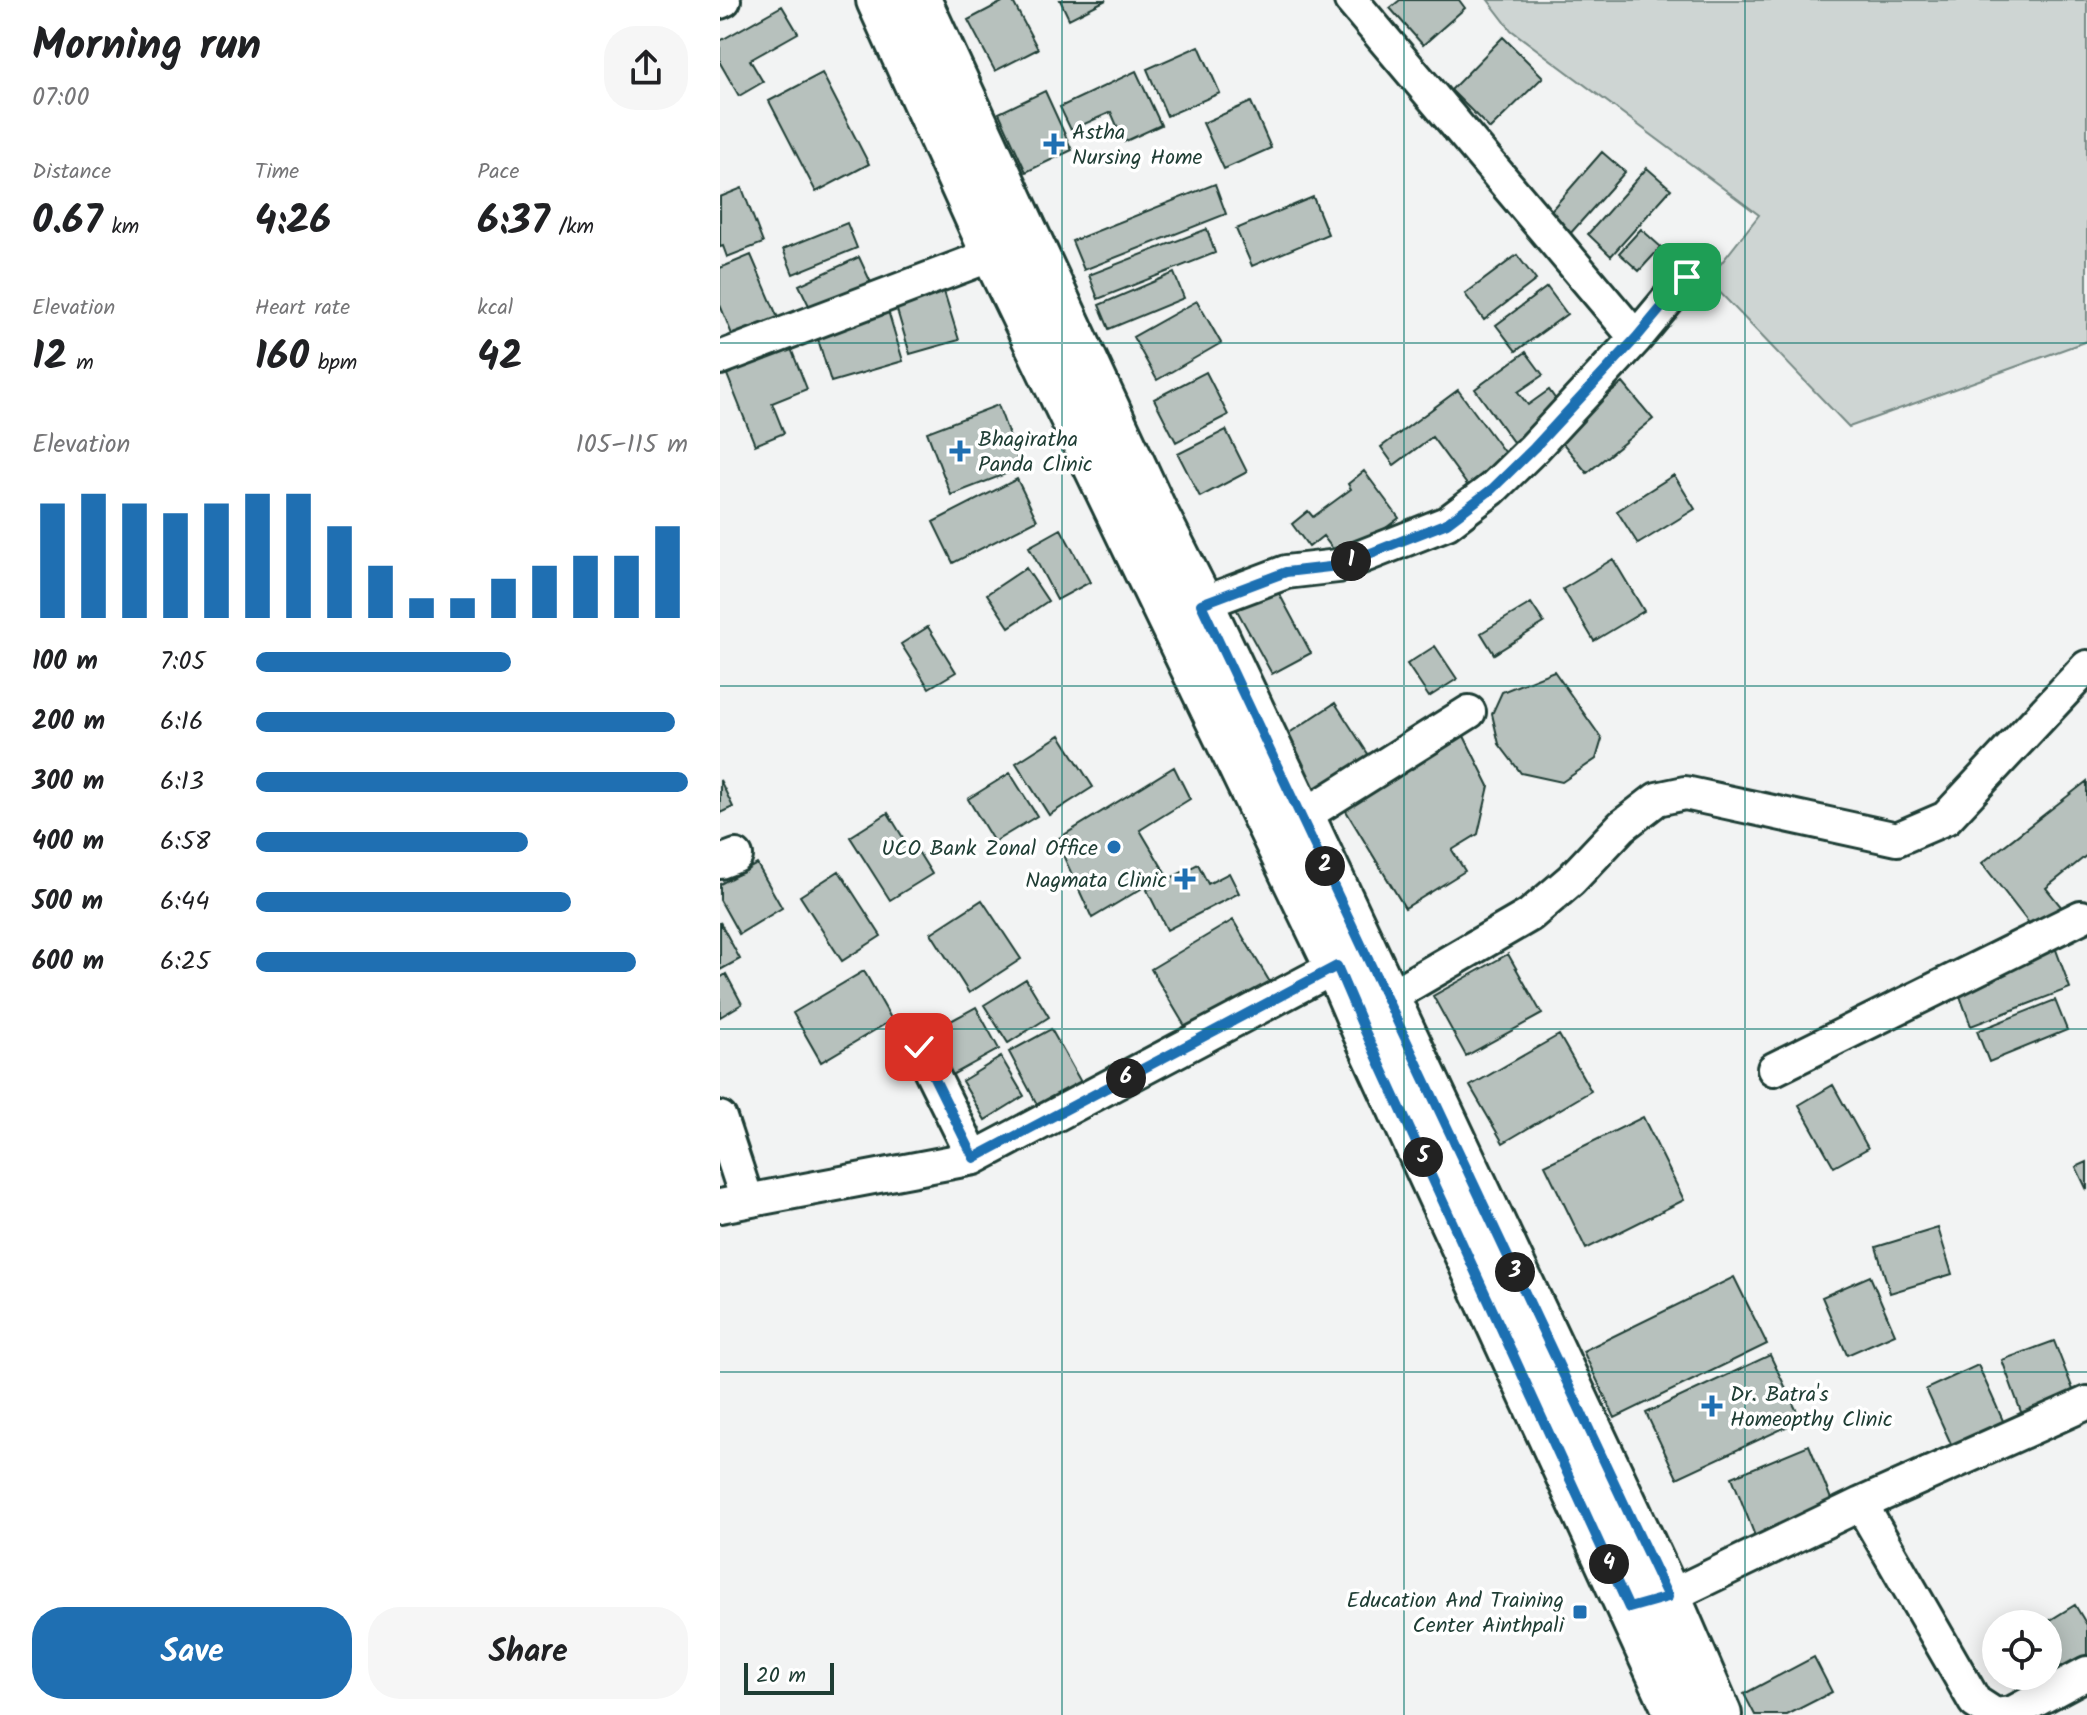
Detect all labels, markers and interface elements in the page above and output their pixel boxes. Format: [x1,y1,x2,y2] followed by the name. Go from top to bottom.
[32,12,261,82] text: Morning run
[604,26,688,110] button: share
[32,77,89,119] text: 07:00
[1072,116,1203,176] place label: Astha Nursing Home
[1043,133,1065,155] marker: Astha Nursing Home
[32,155,111,190] text: Distance
[255,155,299,190] text: Time
[477,155,519,190] text: Pace
[32,190,103,254] text: 0.67
[255,190,331,254] text: 4:26
[477,190,550,254] text: 6:37
[103,210,139,245] text: km
[550,210,594,245] text: /km
[1653,243,1721,311] pin
[1665,255,1709,299] icon: arrive
[32,291,115,326] text: Elevation
[255,291,350,326] text: Heart rate
[477,291,513,326] text: kcal
[32,326,67,390] text: 12
[255,326,309,390] text: 160
[477,326,522,390] text: 42
[67,346,94,381] text: m
[309,346,357,381] text: bpm
[978,423,1093,483] place label: Bhagiratha Panda Clinic
[32,424,130,466] text: Elevation
[576,424,688,466] text: 105–115 m
[949,440,971,462] marker: Bhagiratha Panda Clinic
[1331,541,1371,581] pin: 1
[1348,543,1354,578] text: 1
[32,641,98,683] text: 100 m
[160,641,205,683] text: 7:05
[32,701,105,743] text: 200 m
[160,701,203,743] text: 6:16
[32,761,104,803] text: 300 m
[160,761,204,803] text: 6:13
[32,821,104,863] text: 400 m
[160,821,210,863] text: 6:58
[881,832,1098,867] place label: UCO Bank Zonal Office
[1105,838,1123,856] marker: UCO Bank Zonal Office
[1305,846,1345,886] pin: 2
[1319,848,1331,883] text: 2
[1025,864,1167,899] place label: Nagmata Clinic
[1174,868,1196,890] marker: Nagmata Clinic
[32,881,103,923] text: 500 m
[160,881,210,923] text: 6:44
[32,941,104,983] text: 600 m
[160,941,210,983] text: 6:25
[885,1013,953,1081] pin
[897,1025,941,1069] icon: check
[1106,1058,1146,1098] pin: 6
[1120,1060,1132,1095] text: 6
[1403,1137,1443,1177] pin: 5
[1417,1139,1429,1174] text: 5
[1495,1252,1535,1292] pin: 3
[1509,1254,1521,1289] text: 3
[1730,1378,1893,1438] place label: Dr. Batra's Homeopthy Clinic
[1701,1395,1723,1417] marker: Dr. Batra's Homeopthy Clinic
[1589,1544,1629,1584] pin: 4
[1603,1546,1615,1581] text: 4
[1347,1584,1565,1644] place label: Education And Training Center Ainthpali
[1571,1603,1589,1621] marker: Education And Training Center Ainthpali
[32,1607,352,1699] button: Save
[368,1607,688,1699] button: Share
[1982,1610,2062,1690] map controls
[1982,1610,2062,1690] button: locate
[744,1659,834,1695] scale bar
[756,1659,806,1694] text: 20 m

